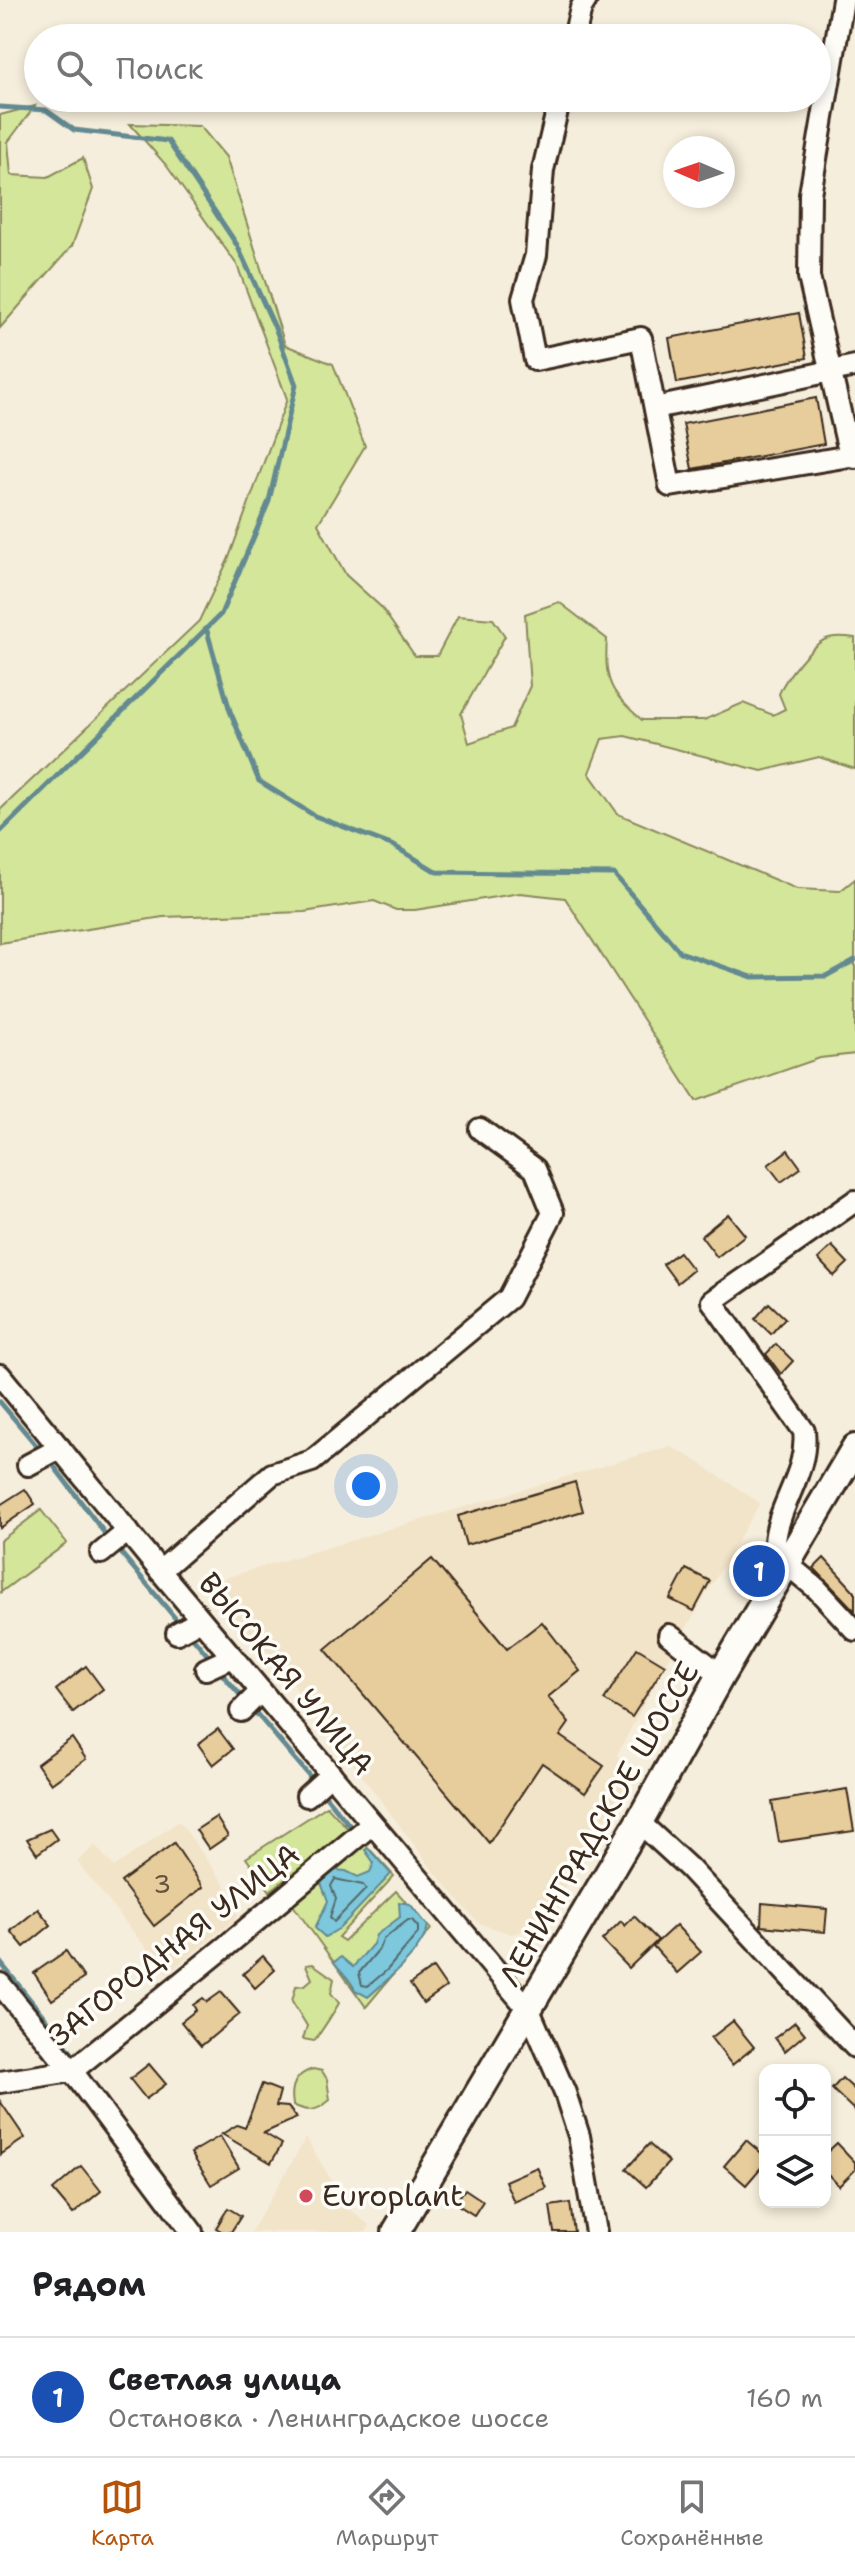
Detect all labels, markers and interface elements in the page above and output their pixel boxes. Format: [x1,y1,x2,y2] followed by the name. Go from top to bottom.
[24,24,831,112] search box
[52,46,96,90] icon: search
[116,48,204,89] text: Поиск
[663,136,735,208] north arrow
[346,1466,386,1506] your location
[733,1541,785,1601] pin: 1
[189,1563,384,1784] street label: ВЫСОКАЯ УЛИЦА
[489,1654,708,1993] street label: ЛЕНИНГРАДСКОЕ ШОССЕ
[40,1834,308,2056] street label: ЗАГОРОДНАЯ УЛИЦА
[153,1866,171,1901] house number: 3
[759,2064,831,2208] map controls
[759,2064,831,2136] button: locate
[759,2136,831,2208] button: layers
[322,2175,463,2216] place label: Europlant
[297,2187,315,2205] marker: Europlant
[32,2261,146,2307] text: Рядом
[108,2359,341,2400] text: Светлая улица
[52,2380,64,2415] text: 1
[746,2380,823,2415] text: 160 m
[108,2400,549,2435] text: Остановка · Ленинградское шоссе
[91,2475,154,2552] tab: Карта
[336,2475,438,2552] tab: Маршрут
[620,2475,764,2552] tab: Сохранённые

